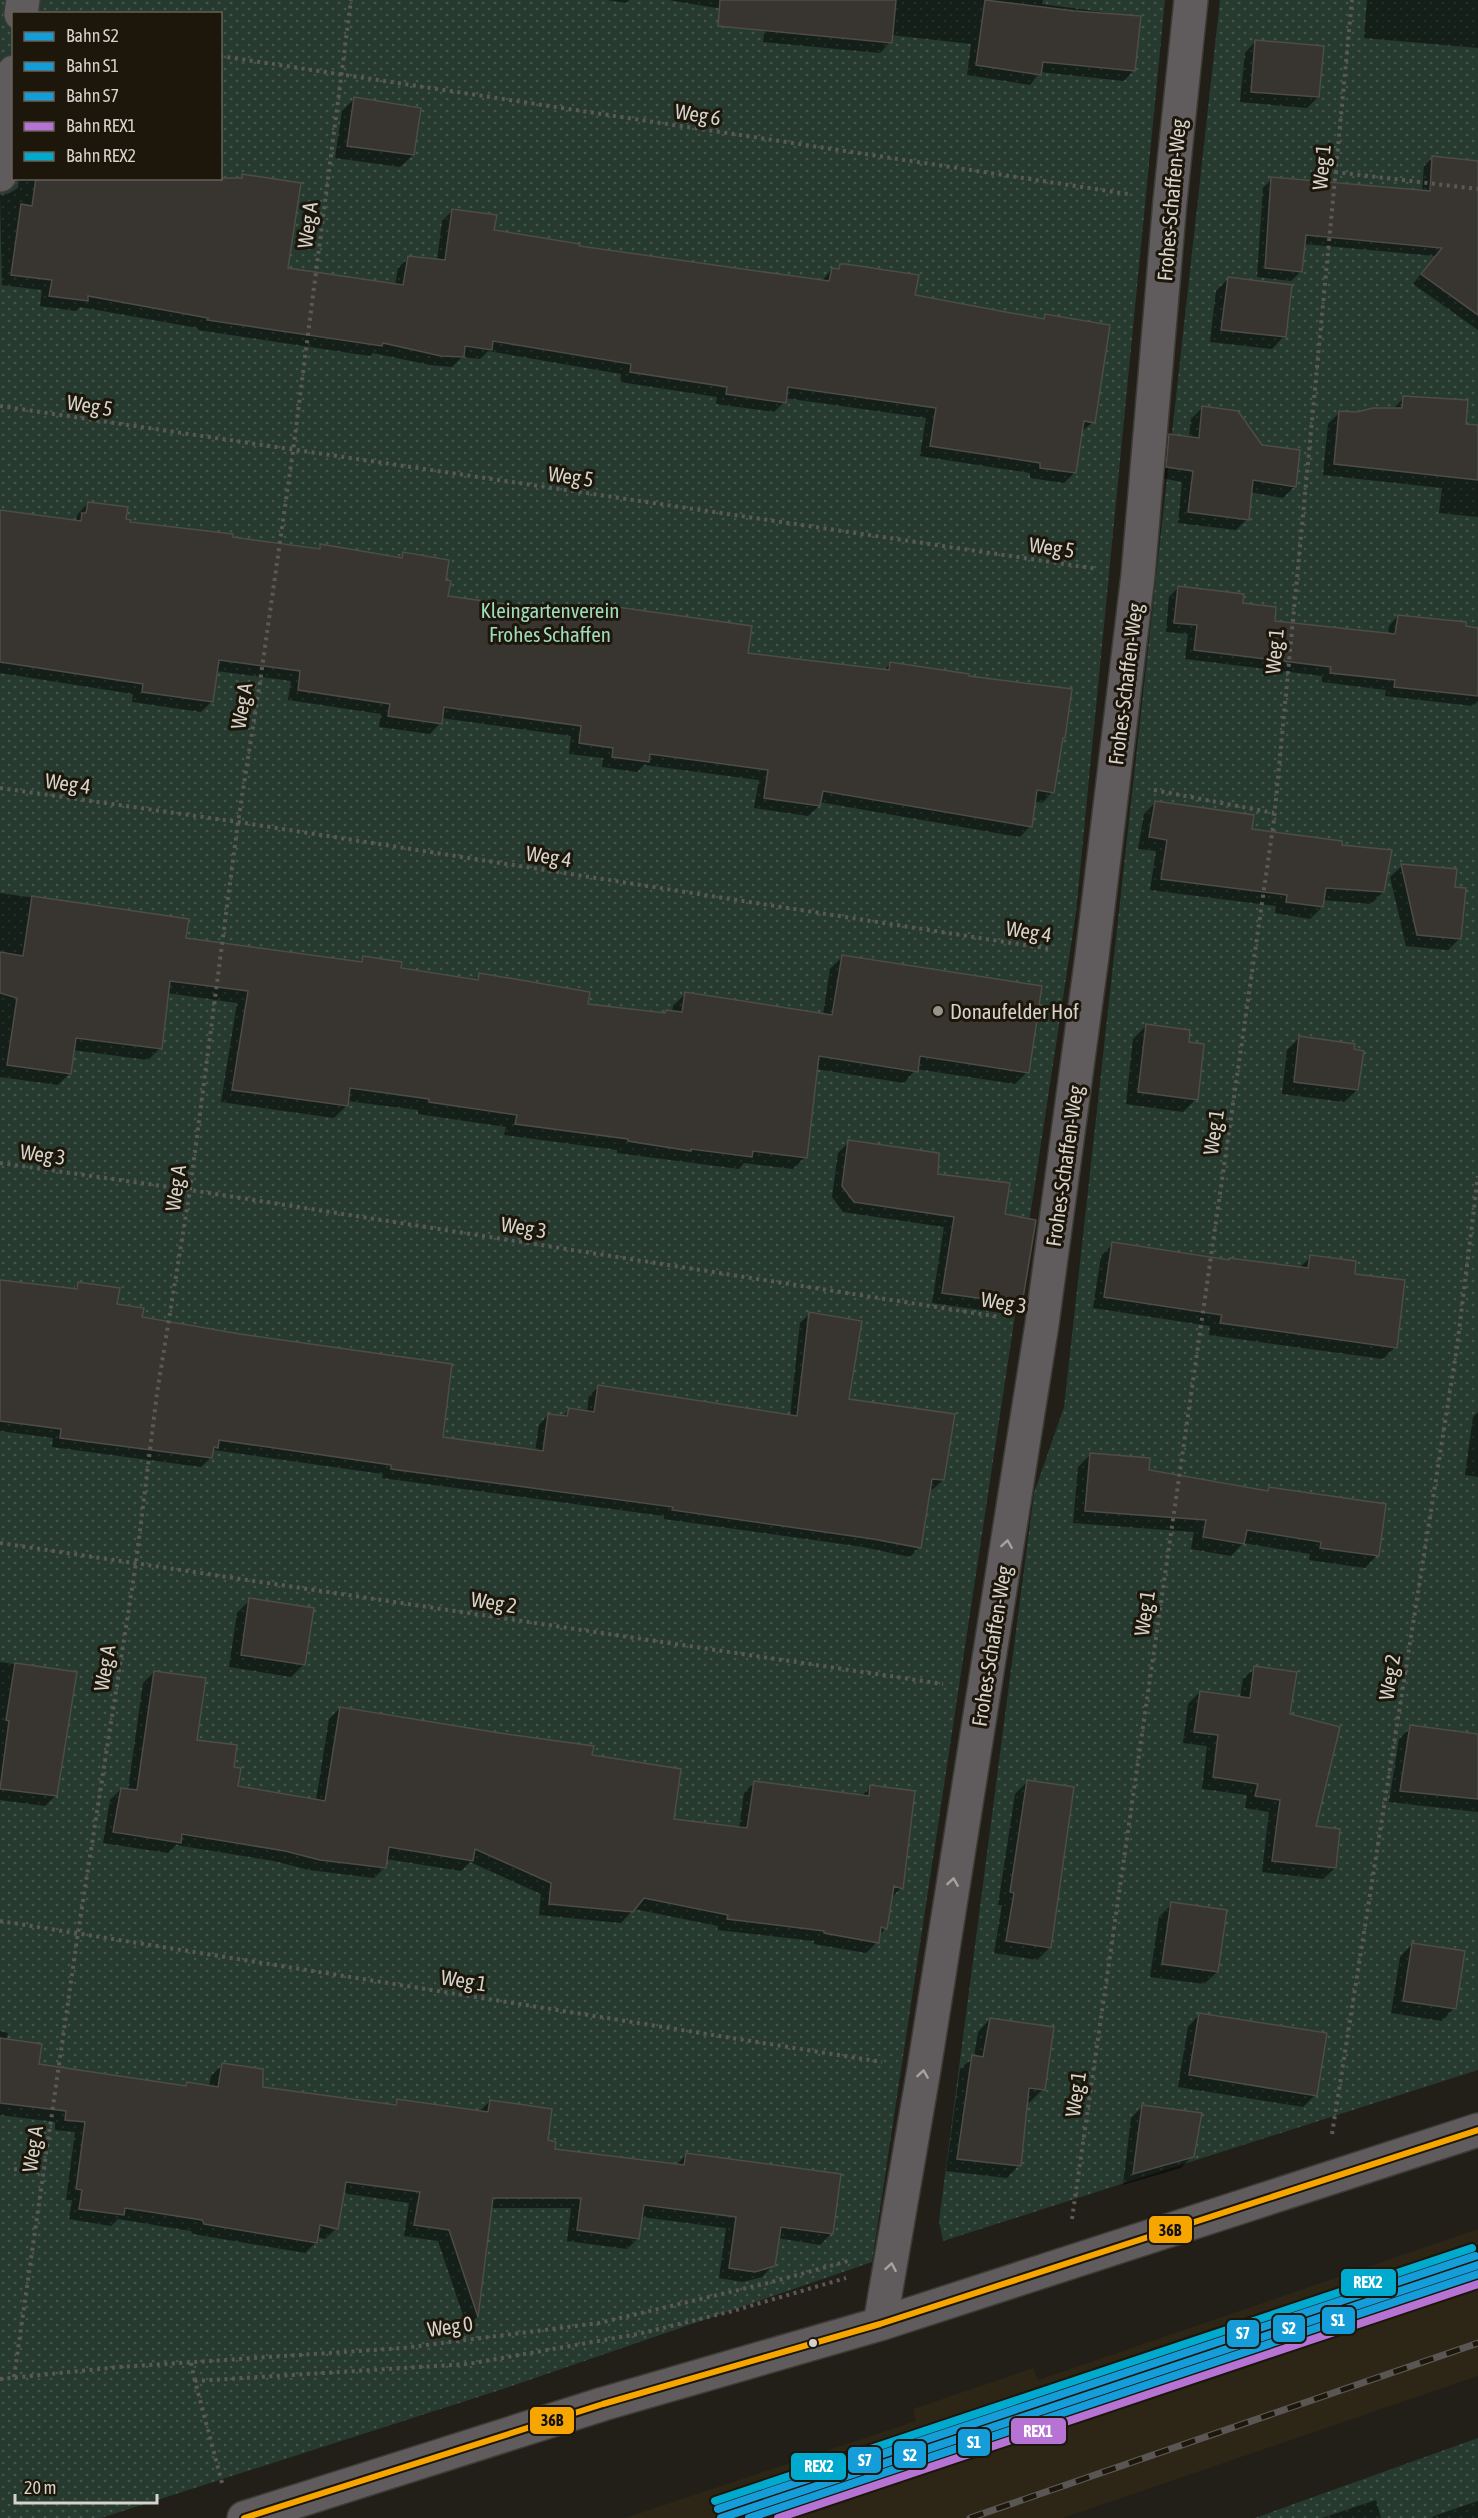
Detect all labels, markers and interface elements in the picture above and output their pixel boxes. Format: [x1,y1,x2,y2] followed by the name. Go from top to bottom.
[12,12,222,180] legend
[66,25,119,46] text: Bahn S2
[66,55,119,76] text: Bahn S1
[66,85,119,106] text: Bahn S7
[673,99,723,129] street label: Weg 6
[66,115,136,136] text: Bahn REX1
[1152,118,1190,282] street label: Frohes-Schaffen-Weg
[1307,143,1335,191] street label: Weg 1
[66,145,136,166] text: Bahn REX2
[292,200,322,249] street label: Weg A
[65,390,115,420] street label: Weg 5
[547,461,595,491] street label: Weg 5
[1028,532,1076,562] street label: Weg 5
[481,598,619,646] park label: Kleingartenverein Frohes Schaffen
[1103,602,1147,766] street label: Frohes-Schaffen-Weg
[1260,627,1288,675] street label: Weg 1
[226,681,257,731] street label: Weg A
[44,768,93,798] street label: Weg 4
[524,841,574,871] street label: Weg 4
[1004,916,1054,946] street label: Weg 4
[950,999,1079,1023] place label: Donaufelder Hof
[931,1004,945,1018] marker: Donaufelder Hof
[1041,1084,1087,1248] street label: Frohes-Schaffen-Weg
[1198,1108,1228,1156] street label: Weg 1
[19,1139,67,1169] street label: Weg 3
[160,1163,190,1213] street label: Weg A
[499,1212,549,1242] street label: Weg 3
[979,1287,1029,1317] street label: Weg 3
[1000,1539,1013,1549] one-way arrow
[966,1564,1016,1728] street label: Frohes-Schaffen-Weg
[469,1587,519,1617] street label: Weg 2
[1129,1589,1159,1637] street label: Weg 1
[89,1643,120,1693] street label: Weg A
[1374,1652,1404,1702] street label: Weg 2
[947,1877,959,1886] one-way arrow
[439,1965,489,1995] street label: Weg 1
[916,2070,929,2080] one-way arrow
[1060,2070,1090,2118] street label: Weg 1
[17,2124,47,2174] street label: Weg A
[1148,2215,1193,2244] line badge: 36B
[1159,2221,1182,2239] text: 36B
[884,2262,897,2272] one-way arrow
[1340,2268,1397,2297] line badge: REX2
[1353,2273,1383,2291] text: REX2
[1321,2306,1356,2335] line badge: S1
[426,2311,475,2341] street label: Weg 0
[1331,2311,1346,2329] text: S1
[1272,2314,1306,2343] line badge: S2
[1226,2319,1260,2348] line badge: S7
[1282,2319,1296,2337] text: S2
[1236,2324,1250,2342] text: S7
[807,2337,819,2349] unlabelled marker
[529,2406,575,2435] line badge: 36B
[541,2411,564,2429] text: 36B
[1010,2417,1067,2445] line badge: REX1
[1023,2422,1053,2440] text: REX1
[957,2428,991,2457] line badge: S1
[967,2433,982,2451] text: S1
[893,2440,927,2469] line badge: S2
[847,2446,882,2474] line badge: S7
[903,2446,917,2464] text: S2
[858,2451,872,2469] text: S7
[790,2452,847,2481] line badge: REX2
[804,2457,834,2475] text: REX2
[15,2467,158,2505] scale bar
[24,2477,56,2498] text: 20 m

